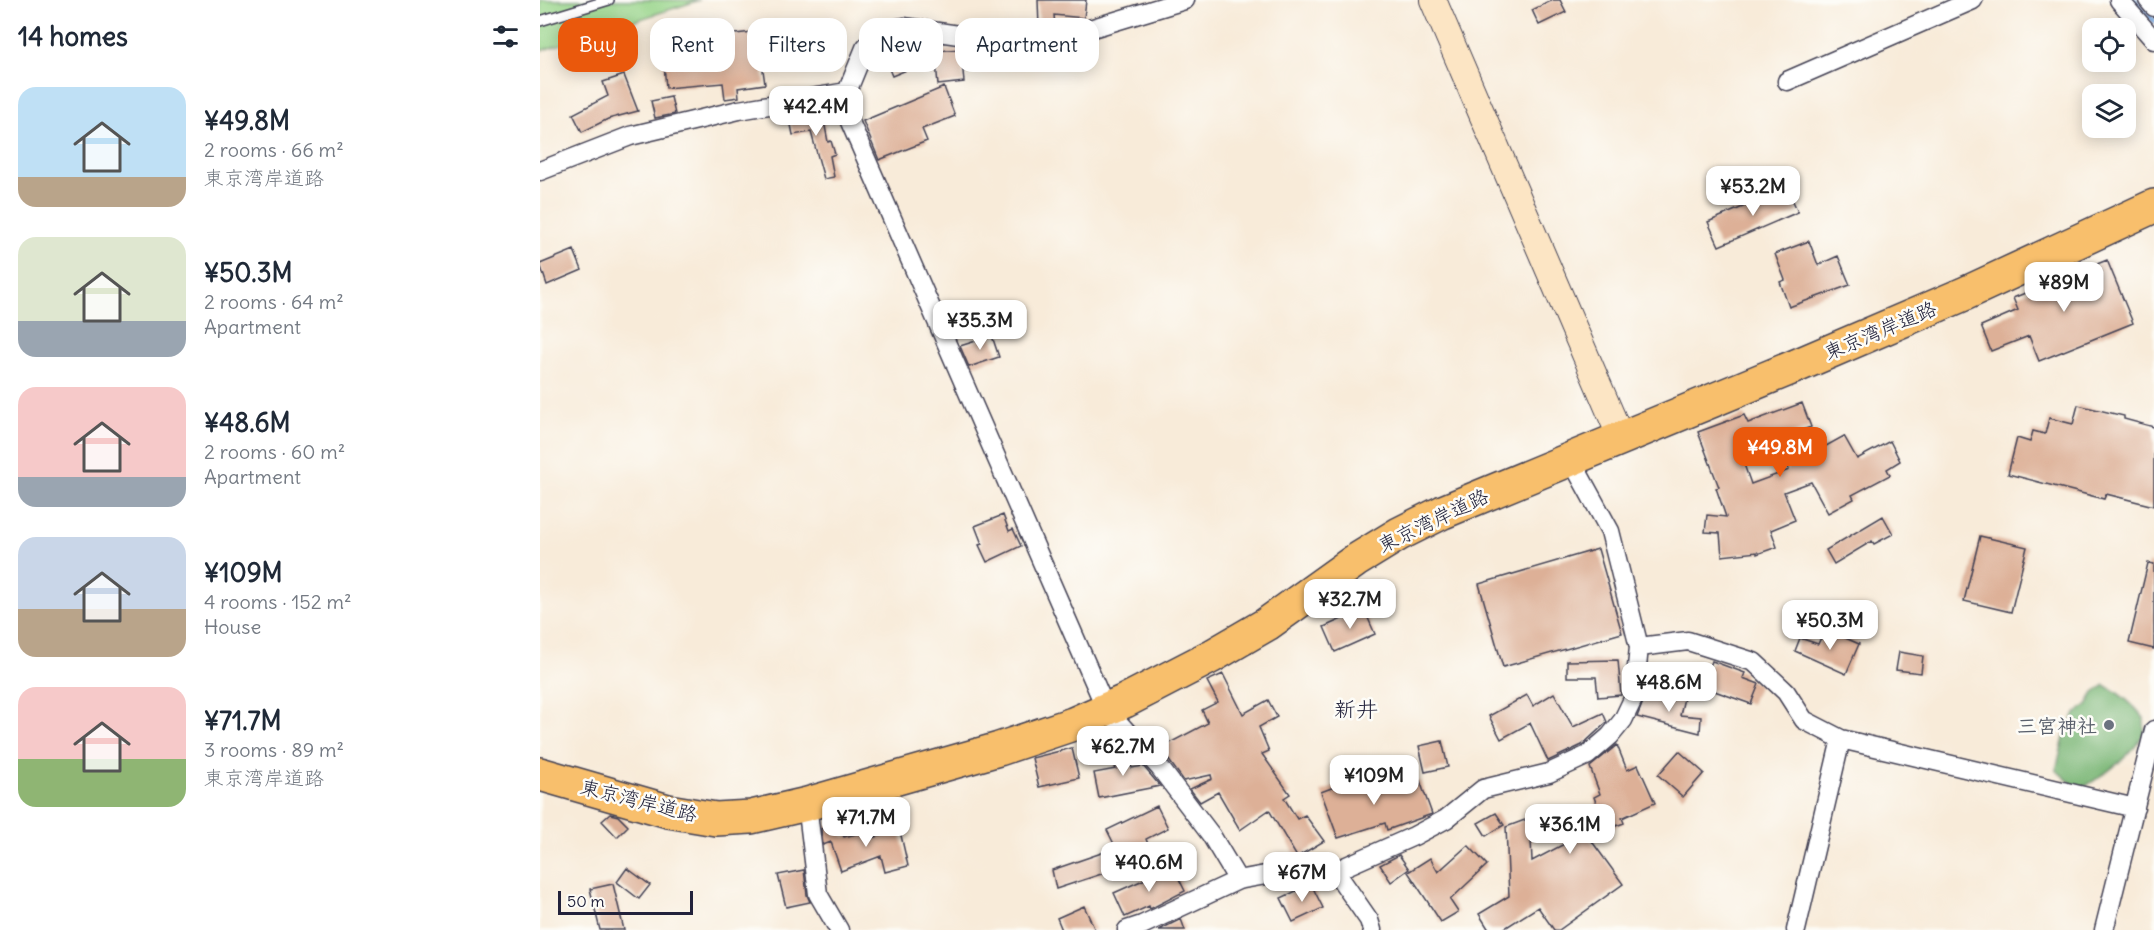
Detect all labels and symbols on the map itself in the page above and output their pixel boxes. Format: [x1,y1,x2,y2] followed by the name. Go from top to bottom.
[767,86,865,137] pin: ¥42.4M
[1704,166,1802,217] pin: ¥53.2M
[2028,262,2100,313] pin: ¥89M
[1820,295,1940,365] street label: 東京湾岸道路
[931,300,1029,351] pin: ¥35.3M
[1731,427,1829,478] pin: ¥49.8M
[1374,482,1492,558] street label: 東京湾岸道路
[1301,579,1399,630] pin: ¥32.7M
[1781,600,1879,651] pin: ¥50.3M
[1620,662,1718,713] pin: ¥48.6M
[1334,695,1378,723] district label: 新井
[2017,713,2097,738] place label: 三宮神社
[2102,718,2116,732] marker: 三宮神社
[1074,726,1172,777] pin: ¥62.7M
[1332,755,1416,806] pin: ¥109M
[578,773,700,827] street label: 東京湾岸道路
[817,797,915,848] pin: ¥71.7M
[1521,804,1619,855] pin: ¥36.1M
[1100,842,1198,893] pin: ¥40.6M
[1266,852,1338,903] pin: ¥67M
[558,888,693,916] scale bar

